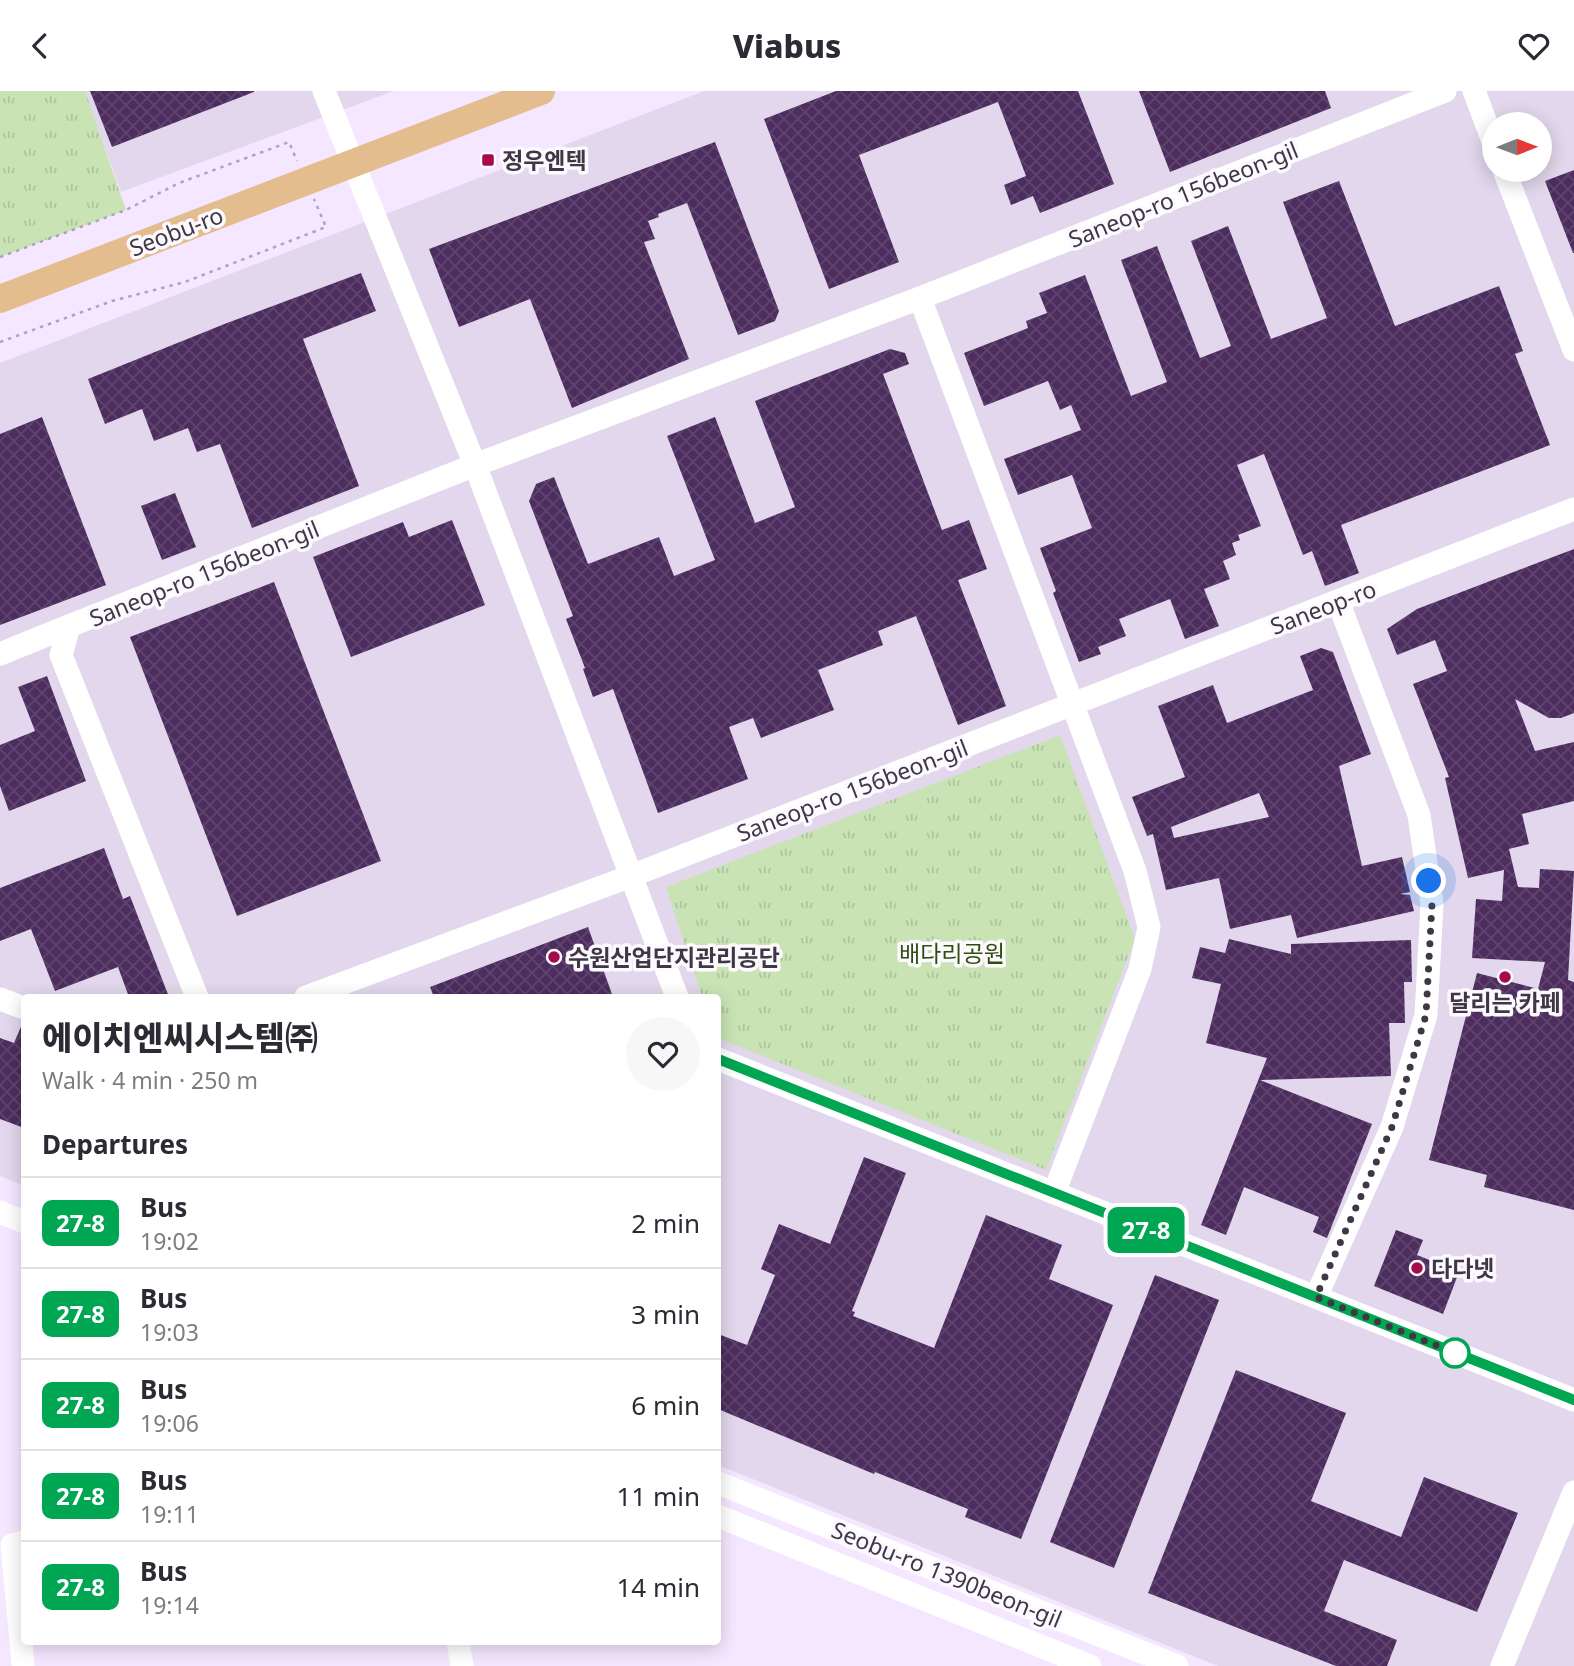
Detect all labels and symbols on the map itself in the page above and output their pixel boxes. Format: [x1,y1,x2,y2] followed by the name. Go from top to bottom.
[1482,112,1552,182] north arrow
[1063,133,1303,255] street label: Saneop-ro 156beon-gil
[502,144,587,176] place label: 정우엔텍
[480,152,496,168] marker: 정우엔텍
[124,198,228,264] street label: Seobu-ro
[84,512,324,634] street label: Saneop-ro 156beon-gil
[1265,572,1381,642] street label: Saneop-ro
[732,731,972,849] street label: Saneop-ro 156beon-gil
[1411,863,1446,898] your location
[899,937,1005,969] park label: 배다리공원
[568,941,780,973] place label: 수원산업단지관리공단
[546,949,562,965] marker: 수원산업단지관리공단
[1497,969,1513,985] marker: 달리는 카페
[1449,986,1561,1018] place label: 달리는 카페
[1097,1207,1195,1253] line badge: 27-8
[1431,1252,1494,1284] place label: 다다넷
[1409,1260,1425,1276] marker: 다다넷
[1440,1338,1470,1368] unlabelled marker
[827,1513,1067,1635] street label: Seobu-ro 1390beon-gil

